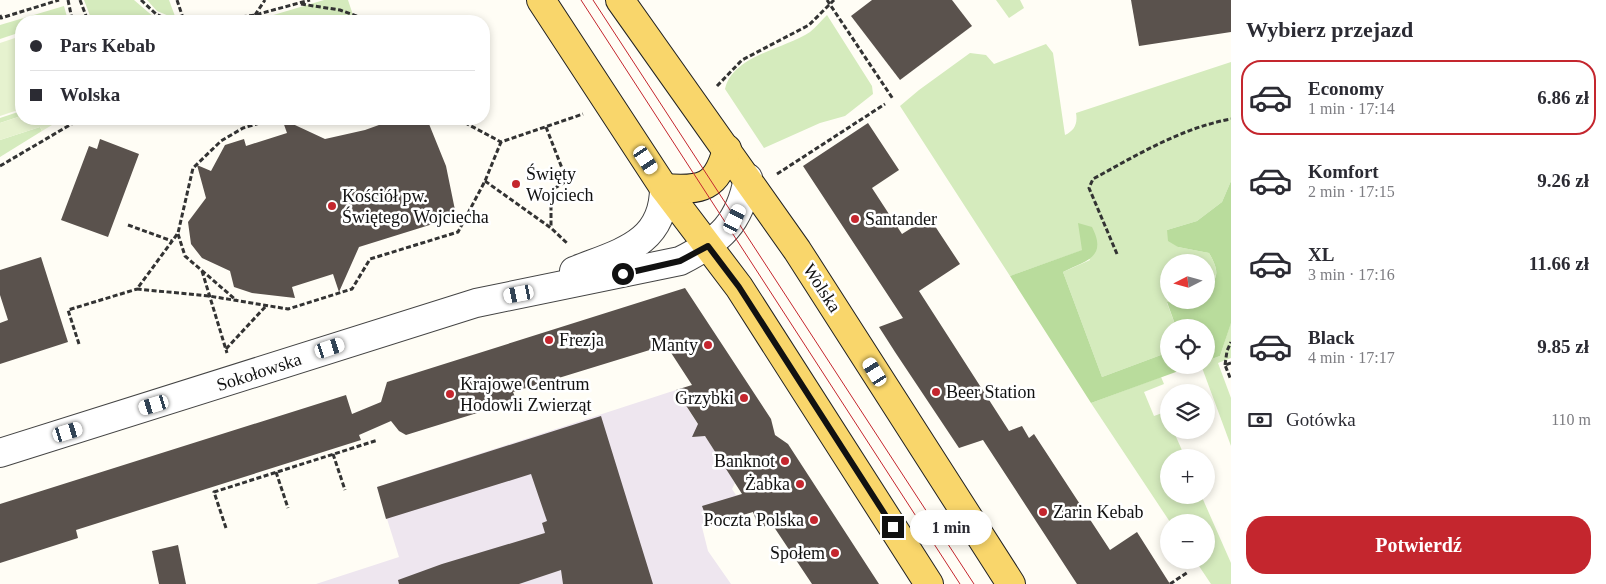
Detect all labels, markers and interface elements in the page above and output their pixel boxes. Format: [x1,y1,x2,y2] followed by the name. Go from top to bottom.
[1246,17,1413,42] text: Wybierz przejazd
[60,35,156,56] text: Pars Kebab
[1248,75,1293,120] icon: car
[1308,78,1384,99] text: Economy
[60,84,120,105] text: Wolska
[1537,87,1589,108] text: 6.86 zł
[1308,100,1395,117] text: 1 min · 17:14
[631,143,660,177] car
[1248,158,1293,203] icon: car
[1308,161,1379,182] text: Komfort
[526,163,594,205] place label: Święty Wojciech
[1537,170,1589,191] text: 9.26 zł
[510,178,522,190] marker: Święty Wojciech
[1308,183,1395,200] text: 2 min · 17:15
[342,186,489,227] place label: Kościół pw. Świętego Wojciecha
[326,200,338,212] marker: Kościół pw. Świętego Wojciecha
[721,202,748,236] car
[865,209,937,229] place label: Santander
[849,213,861,225] marker: Santander
[1248,241,1293,286] icon: car
[1308,244,1334,265] text: XL
[1529,253,1589,274] text: 11.66 zł
[1160,254,1215,309] north arrow
[1160,254,1215,569] map controls
[799,260,845,316] street label: Wolska
[612,263,634,285] route start
[1308,266,1395,283] text: 3 min · 17:16
[502,284,535,304] car
[1160,319,1215,374] button: locate
[1248,324,1293,369] icon: car
[1308,327,1354,348] text: Black
[559,330,604,350] place label: Frezja
[543,334,555,346] marker: Frezja
[651,335,698,355] place label: Manty
[313,336,346,360] car
[1537,336,1589,357] text: 9.85 zł
[702,339,714,351] marker: Manty
[214,349,304,395] street label: Sokołowska
[1308,349,1395,366] text: 4 min · 17:17
[860,355,889,389] car
[460,374,591,415] place label: Krajowe Centrum Hodowli Zwierząt
[946,382,1035,402] place label: Beer Station
[1160,384,1215,439] button: layers
[930,386,942,398] marker: Beer Station
[444,388,456,400] marker: Krajowe Centrum Hodowli Zwierząt
[675,388,734,408] place label: Grzybki
[738,392,750,404] marker: Grzybki
[137,393,170,417] car
[1246,406,1274,434] icon: cash
[1286,409,1356,430] text: Gotówka
[1551,411,1591,428] text: 110 m
[51,420,84,444] car
[1160,449,1215,504] button: +
[714,451,775,471] place label: Banknot
[779,455,791,467] marker: Banknot
[745,474,790,494] place label: Żabka
[794,478,806,490] marker: Żabka
[1053,502,1143,522] place label: Zarin Kebab
[1037,506,1049,518] marker: Zarin Kebab
[704,510,804,530] place label: Poczta Polska
[910,510,993,544] callout: 1 min
[808,514,820,526] marker: Poczta Polska
[1160,514,1215,569] button: −
[882,516,904,538] route end
[1246,516,1591,574] button: Potwierdź
[932,519,970,536] text: 1 min
[770,543,825,563] place label: Społem
[829,547,841,559] marker: Społem

